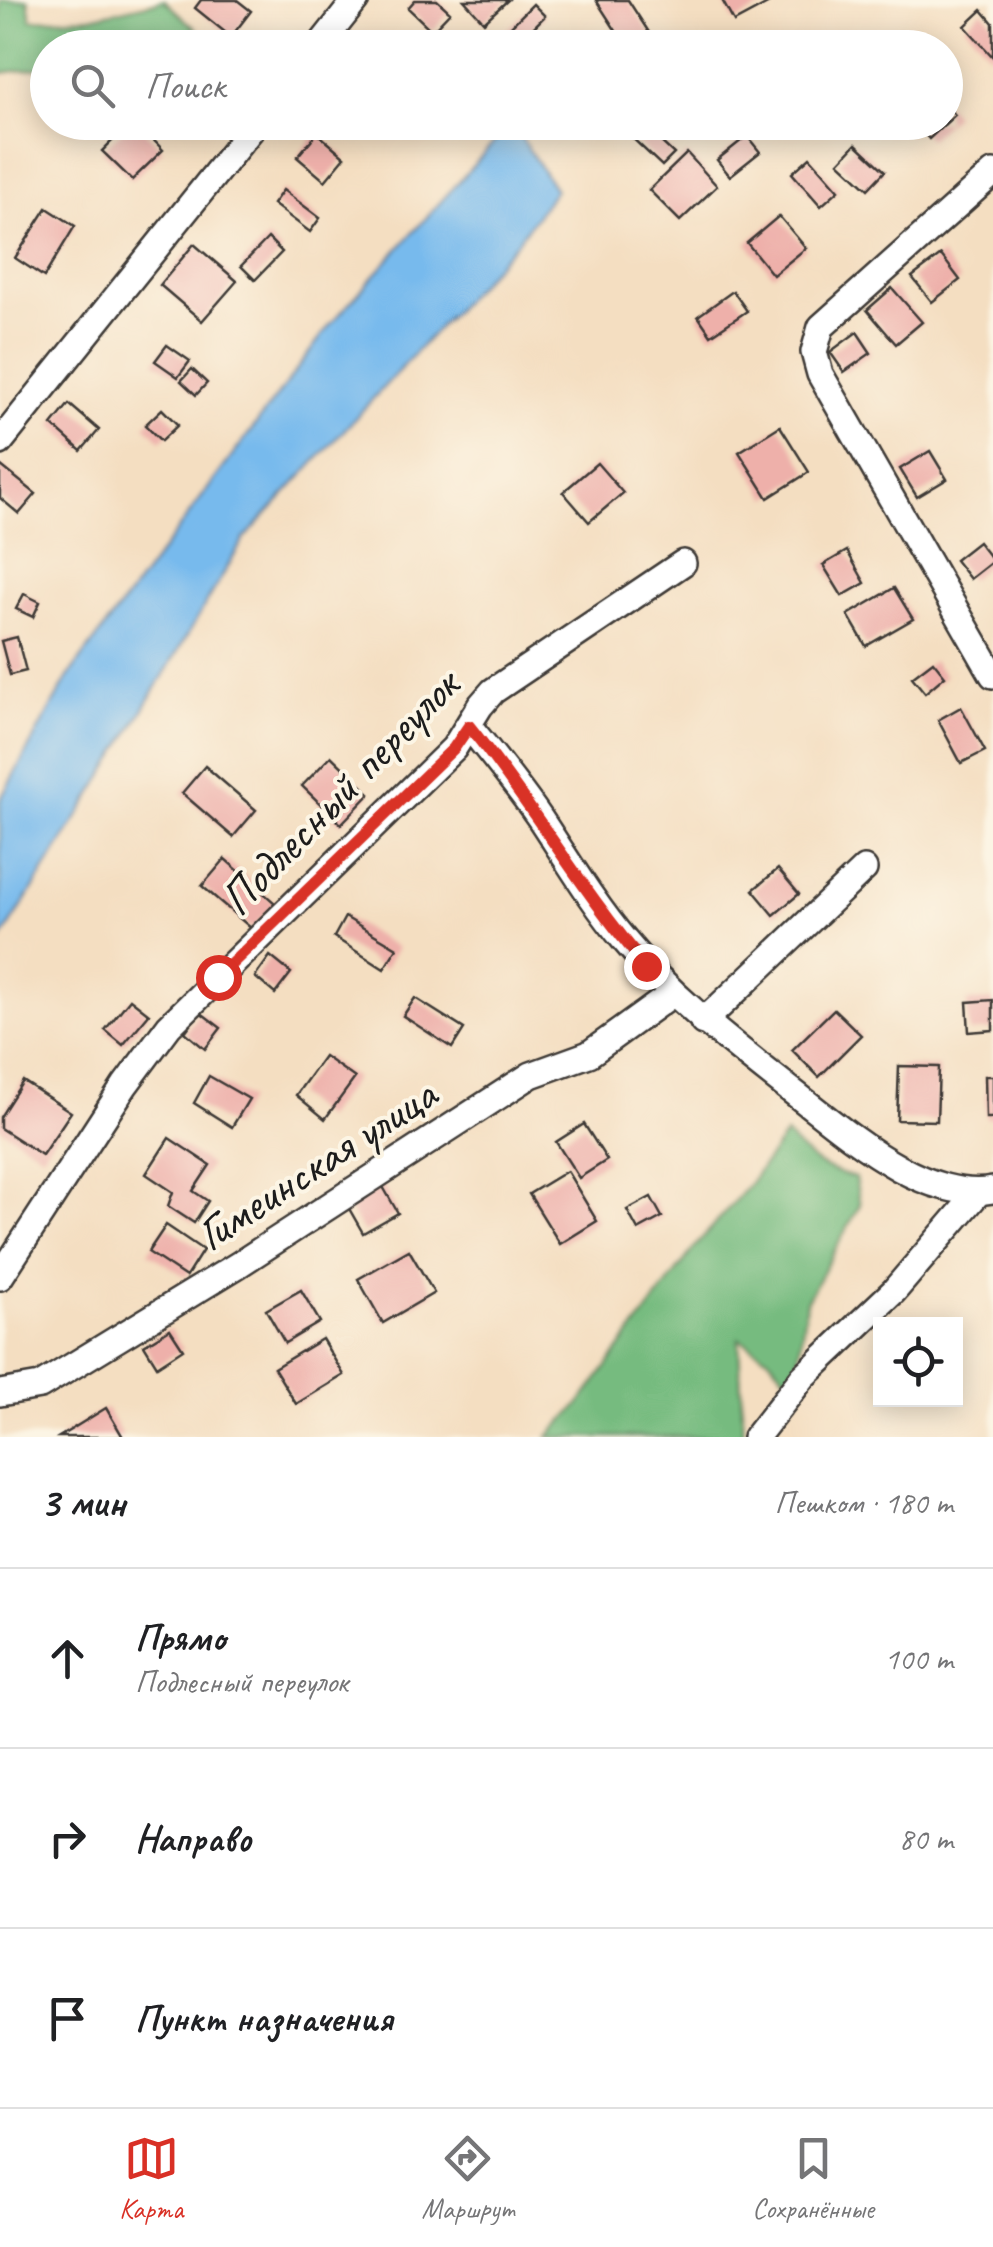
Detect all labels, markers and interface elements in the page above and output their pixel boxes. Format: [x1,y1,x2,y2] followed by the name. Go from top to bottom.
[30,30,963,140] search box
[65,58,120,113] icon: search
[145,62,225,109] text: Поиск
[206,653,475,928] street label: Подлесный переулок
[624,944,670,990] route end
[196,955,242,1001] route start
[185,1063,450,1264] street label: Гимеинская улица
[873,1317,963,1407] map controls
[873,1317,963,1407] button: locate
[40,1476,125,1529] text: 3 мин
[774,1482,953,1523] text: Пешком · 180 m
[135,1614,225,1661] text: Прямо
[40,1631,95,1686] icon: ahead
[884,1638,953,1679] text: 100 m
[135,1661,348,1702] text: Подлесный переулок
[40,1811,95,1866] icon: right
[135,1815,251,1862] text: Направо
[899,1818,953,1859] text: 80 m
[40,1991,95,2046] icon: arrive
[135,1995,392,2042] text: Пункт назначения
[119,2131,183,2226] tab: Карта
[422,2131,514,2226] tab: Маршрут
[752,2131,874,2226] tab: Сохранённые

